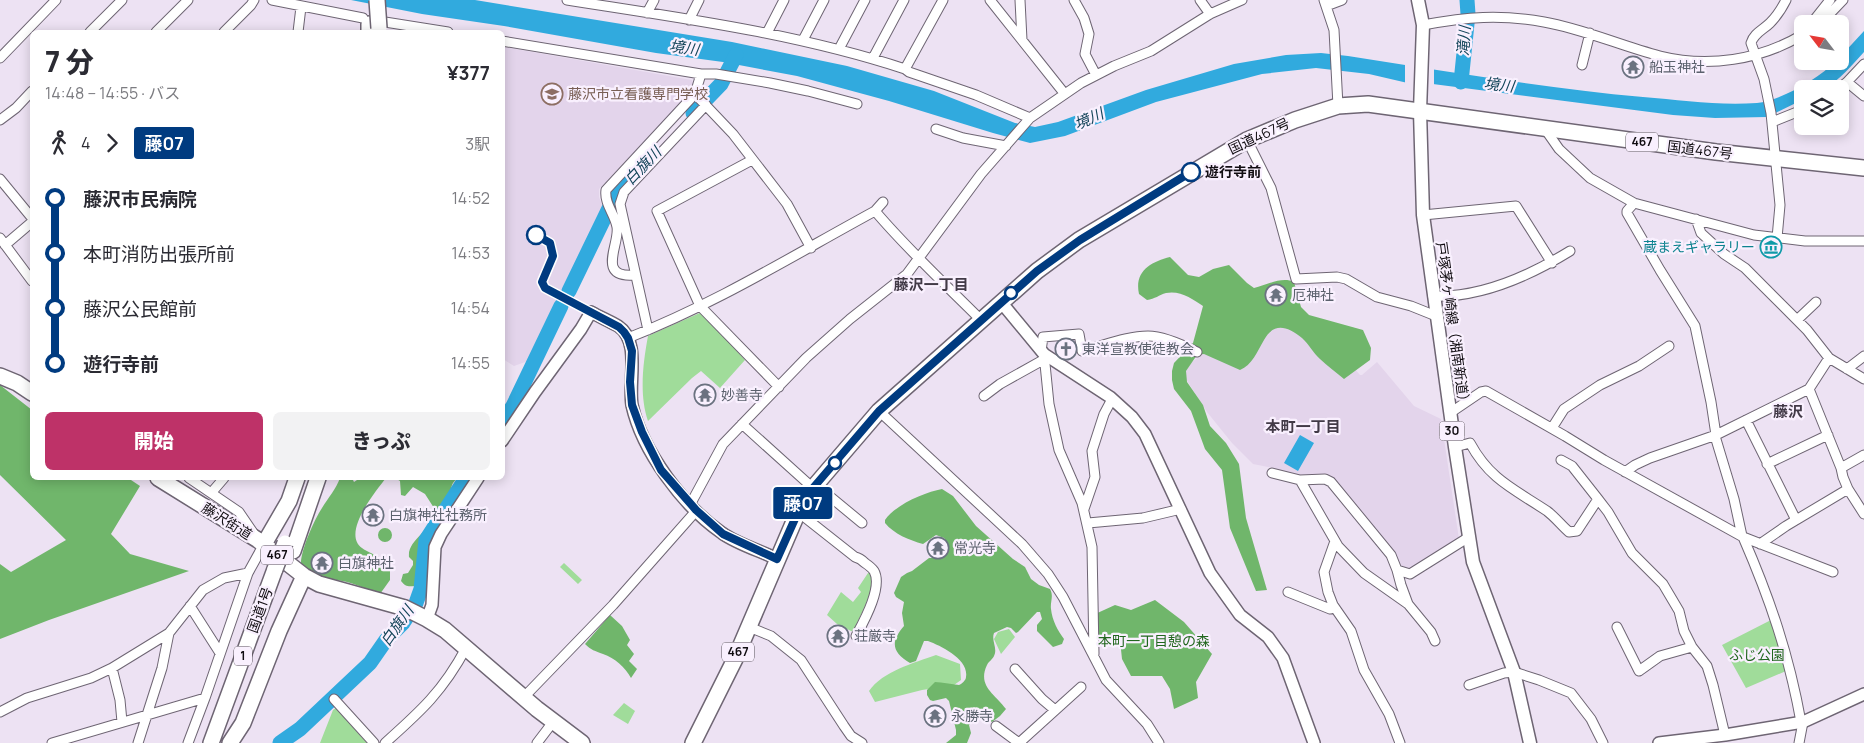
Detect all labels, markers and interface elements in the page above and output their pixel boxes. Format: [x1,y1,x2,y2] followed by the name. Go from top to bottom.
[1794,15,1849,70] north arrow
[1794,15,1849,135] map controls
[1452,23,1475,57] water label: 滝川
[668,35,702,60] water label: 境川
[45,42,94,80] text: 7 分
[1621,55,1645,79] temple icon: 船玉神社
[1649,57,1705,76] place label: 船玉神社
[447,60,490,86] text: ¥377
[1483,72,1517,97] water label: 境川
[1794,80,1849,135] button: layers
[45,82,180,104] text: 14:48 – 14:55 · バス
[540,82,564,106] school or university icon: 藤沢市立看護専門学校
[568,84,708,103] place label: 藤沢市立看護専門学校
[1071,102,1109,134] water label: 境川
[1225,113,1293,158] street label: 国道467号
[45,129,73,157] icon: walk
[98,129,126,157] icon: forward
[144,131,184,155] text: 藤07
[81,132,90,154] text: 4
[1626,132,1658,152] road number: 467
[465,133,490,155] text: 3駅
[1666,136,1734,163] street label: 国道467号
[619,141,667,189] water label: 白旗川
[1181,162,1201,182] marker: 遊行寺前
[1205,162,1261,181] place label: 遊行寺前
[83,186,197,212] text: 藤沢市民病院
[452,187,490,209] text: 14:52
[526,225,546,245] unlabelled marker
[1759,235,1783,259] museum icon: 蔵まえギャラリー
[1643,237,1755,256] place label: 蔵まえギャラリー
[1432,240,1475,409] street label: 戸塚茅ヶ崎線（湘南新道）
[83,241,235,267] text: 本町消防出張所前
[451,242,490,264] text: 14:53
[893,274,969,295] district label: 藤沢一丁目
[1264,283,1288,307] temple icon: 厄神社
[1292,285,1334,304] place label: 厄神社
[1004,286,1018,300] unlabelled marker
[83,296,197,322] text: 藤沢公民館前
[451,297,490,319] text: 14:54
[1054,337,1078,361] church icon: 東洋宣教使徒教会
[1082,339,1194,358] place label: 東洋宣教使徒教会
[83,351,159,377] text: 遊行寺前
[451,352,490,374] text: 14:55
[693,383,717,407] temple icon: 妙善寺
[721,385,763,404] place label: 妙善寺
[1773,401,1803,422] district label: 藤沢
[45,412,263,470] button: 開始
[273,412,490,470] button: きっぷ
[1265,416,1341,437] district label: 本町一丁目
[1440,422,1464,441] road number: 30
[828,456,842,470] unlabelled marker
[774,487,832,519] line badge: 藤07
[783,491,823,515] text: 藤07
[198,498,256,543] street label: 藤沢街道
[361,503,385,527] temple icon: 白旗神社社務所
[389,505,487,524] place label: 白旗神社社務所
[926,536,950,560] temple icon: 常光寺
[954,538,996,557] place label: 常光寺
[261,546,293,564] road number: 467
[310,551,334,575] temple icon: 白旗神社
[338,553,394,572] place label: 白旗神社
[242,584,277,635] street label: 国道1号
[375,600,419,650] water label: 白旗川
[826,624,850,648] temple icon: 荘厳寺
[854,626,896,645] place label: 荘厳寺
[1098,631,1210,650] park label: 本町一丁目憩の森
[722,642,754,662] road number: 467
[1729,645,1785,664] park label: ふじ公園
[234,646,252,666] road number: 1
[923,704,947,728] temple icon: 永勝寺
[951,706,993,725] place label: 永勝寺

